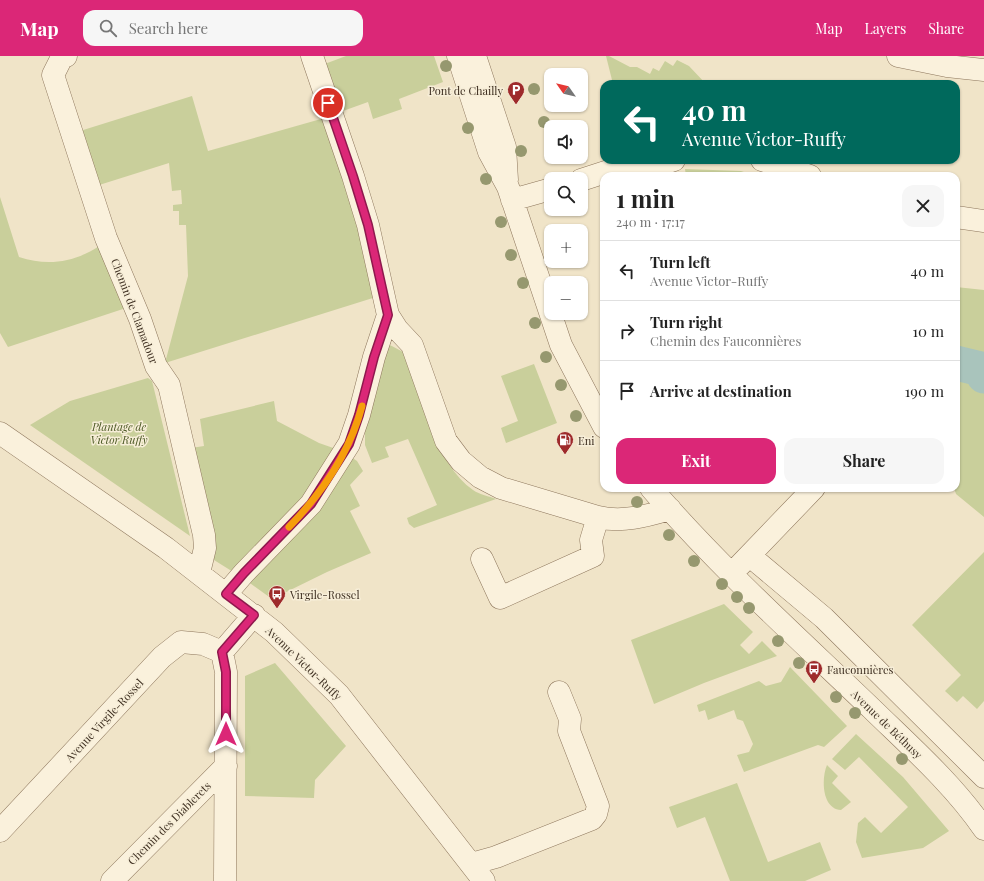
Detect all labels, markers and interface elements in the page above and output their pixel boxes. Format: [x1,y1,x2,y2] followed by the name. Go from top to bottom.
[83,10,363,46] search box
[20,15,59,41] text: Map
[97,17,119,39] icon: search
[129,18,208,38] text: Search here
[815,19,843,38] text: Map
[865,19,906,38] text: Layers
[928,19,964,38] text: Share
[544,68,588,112] north arrow
[544,68,588,320] map controls
[506,80,526,105] parking icon: Pont de Chailly
[428,83,503,98] place label: Pont de Chailly
[311,86,345,120] pin
[682,91,747,128] text: 40 m
[317,92,339,114] icon: arrive
[616,96,668,148] icon: left
[544,120,588,164] button: sound
[682,127,846,151] text: Avenue Victor-Ruffy
[544,172,588,216] button: search
[616,182,675,214] text: 1 min
[902,185,944,227] button: close
[616,213,685,230] text: 240 m · 17:17
[544,224,588,268] button: +
[650,252,711,272] text: Turn left
[108,256,162,366] street label: Chemin de Clamadour
[616,260,638,282] icon: left
[911,261,944,281] text: 40 m
[650,272,768,289] text: Avenue Victor-Ruffy
[544,276,588,320] button: −
[650,312,723,332] text: Turn right
[616,320,638,342] icon: right
[912,321,944,341] text: 10 m
[650,332,801,349] text: Chemin des Fauconnières
[616,380,638,402] icon: arrive
[650,381,792,401] text: Arrive at destination
[905,381,944,401] text: 190 m
[90,419,148,447] park label: Plantage de Victor Ruffy
[555,430,575,455] fuel station icon: Eni
[578,433,595,448] place label: Eni
[616,438,776,484] button: Exit
[784,438,944,484] button: Share
[267,584,287,609] bus stop icon: Virgile-Rossel
[289,587,360,602] place label: Virgile-Rossel
[262,622,346,703] street label: Avenue Victor-Ruffy
[804,659,824,684] bus stop icon: Fauconnières
[827,662,894,677] place label: Fauconnières
[61,675,146,765] street label: Avenue Virgile-Rossel
[847,685,926,762] street label: Avenue de Béthusy
[205,713,247,755] position arrow
[124,778,214,868] street label: Chemin des Diablerets

